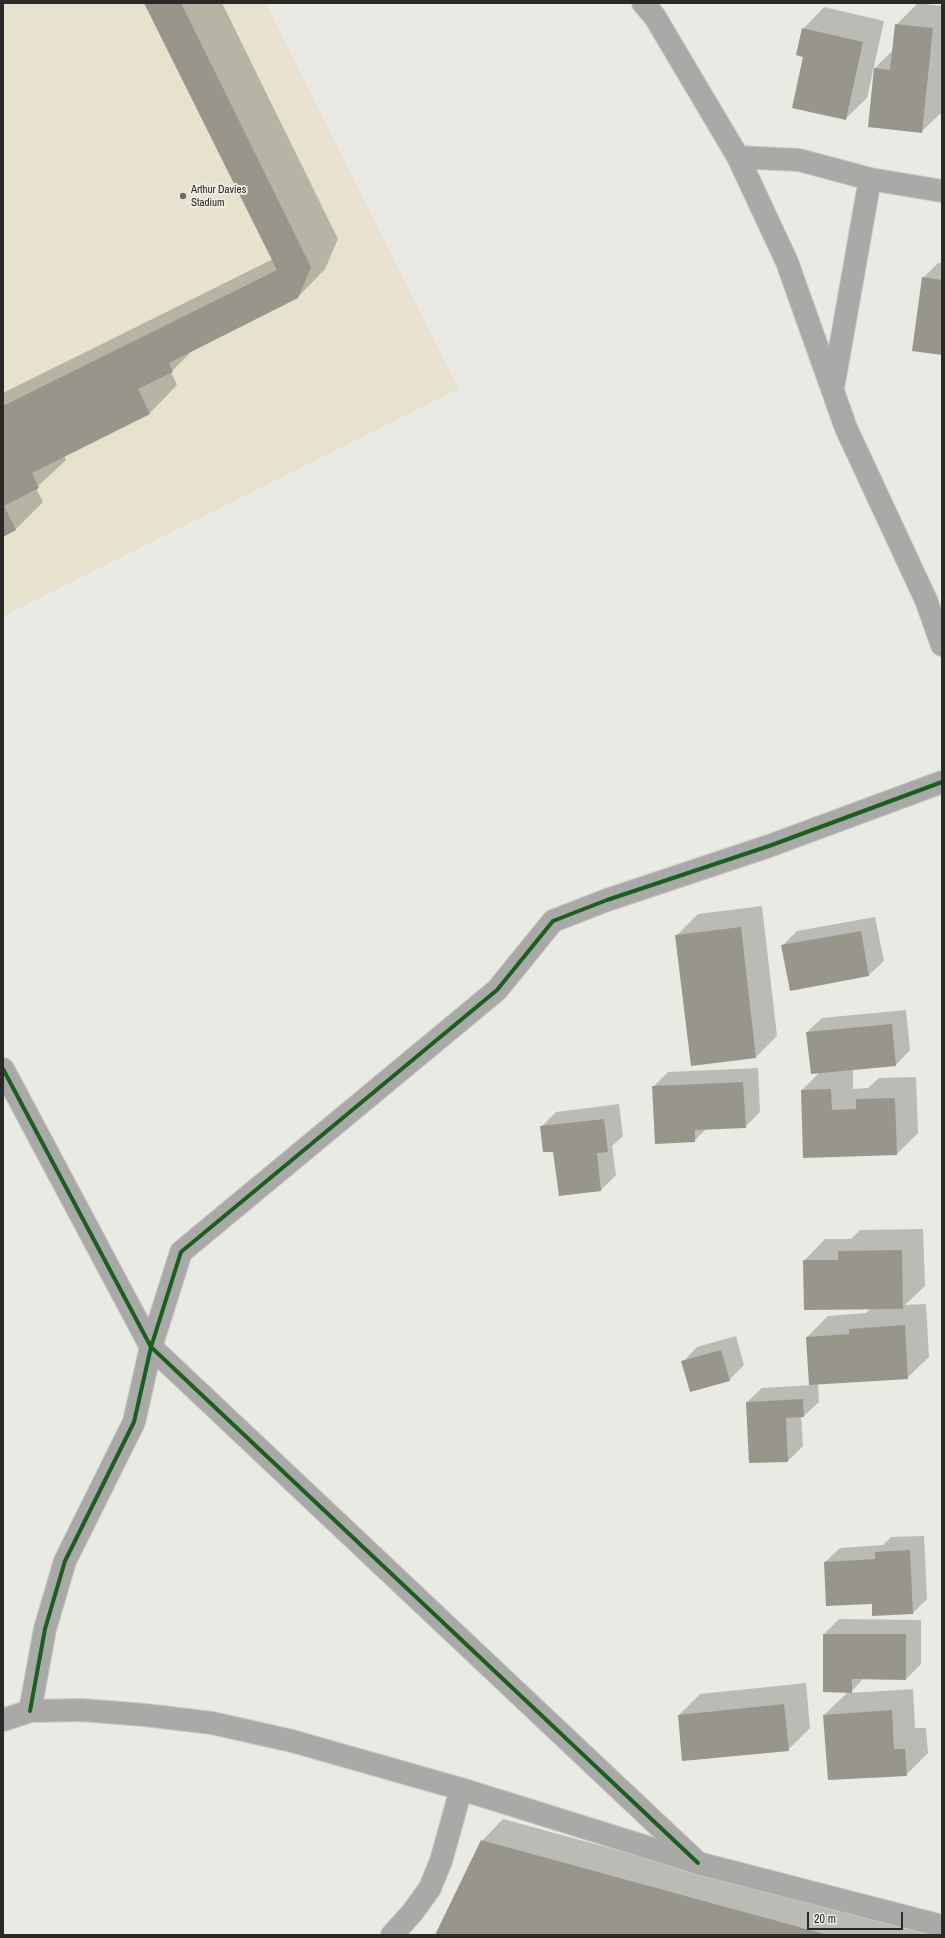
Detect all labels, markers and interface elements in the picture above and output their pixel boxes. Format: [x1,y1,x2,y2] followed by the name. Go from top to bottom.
[191,183,246,209] place label: Arthur Davies Stadium
[178,191,188,201] marker: Arthur Davies Stadium
[809,1904,905,1930] scale bar
[814,1911,836,1927] text: 20 m

